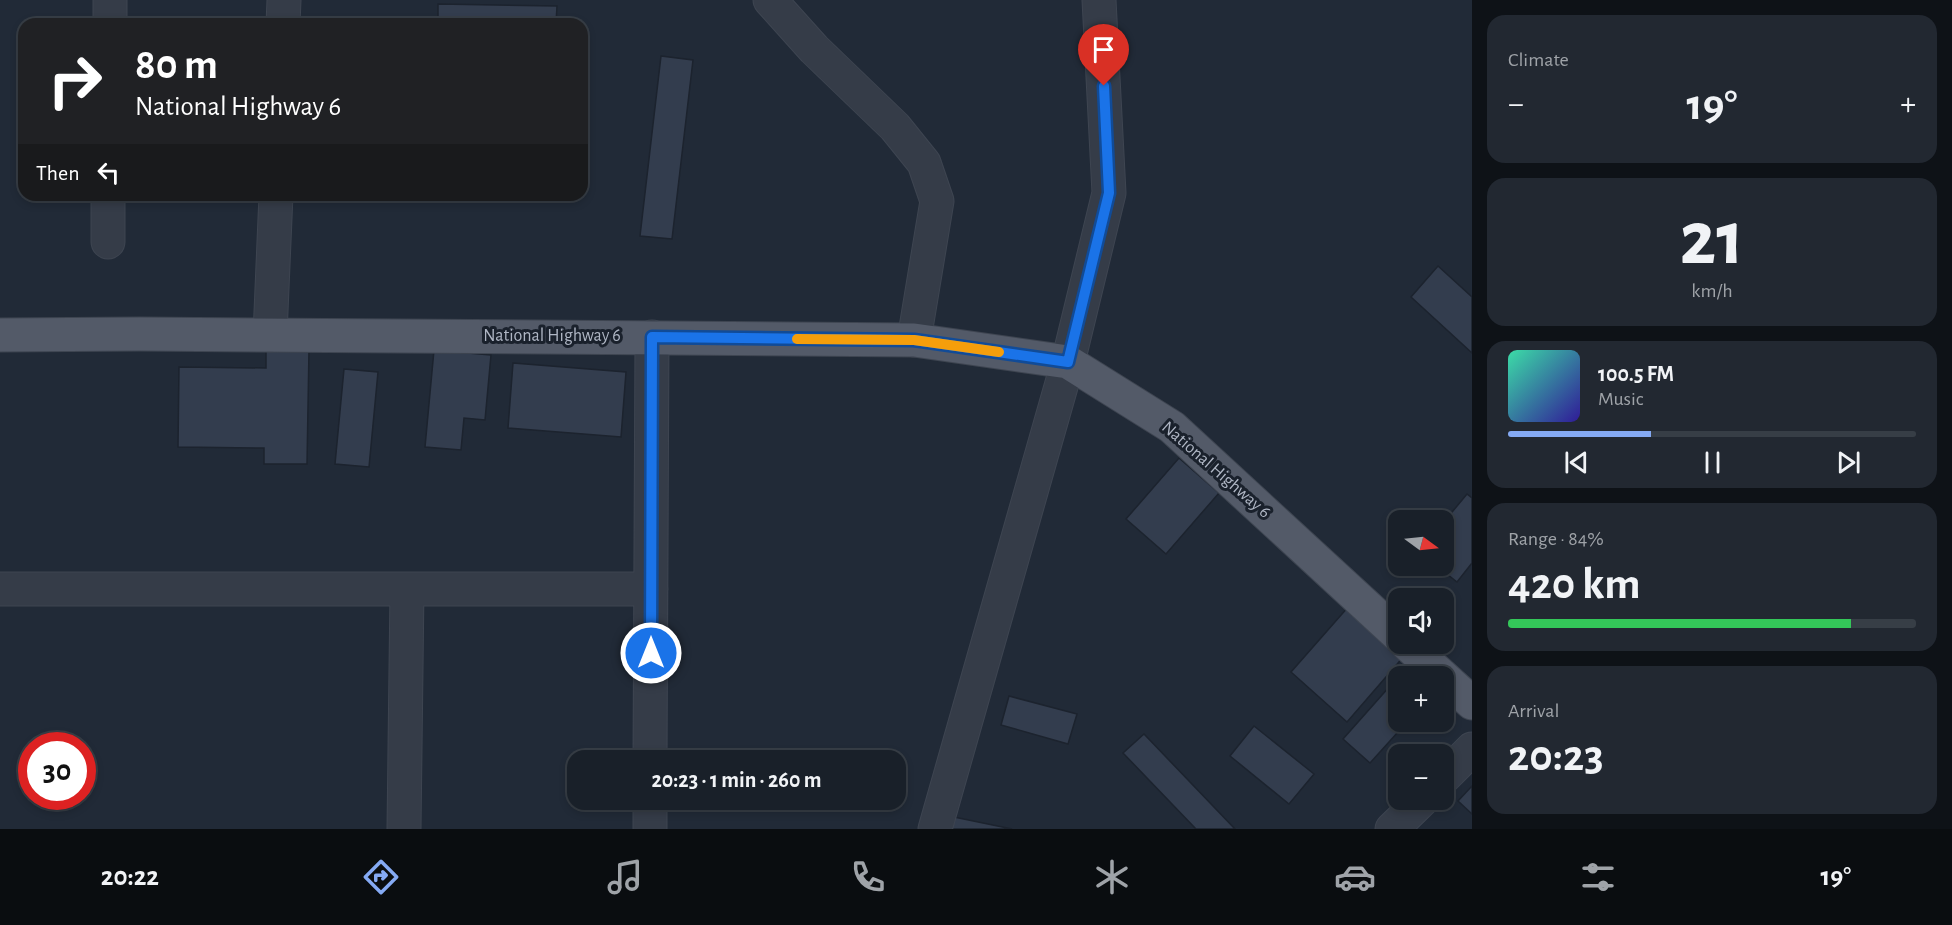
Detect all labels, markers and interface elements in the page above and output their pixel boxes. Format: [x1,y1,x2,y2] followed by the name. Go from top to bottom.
[1078,24,1129,86] pin
[1087,33,1120,66] icon: arrive
[36,42,114,120] icon: right
[135,44,218,86] text: 80 m
[1508,50,1569,70] text: Climate
[1686,83,1738,128] text: 19°
[1508,88,1524,121] text: −
[1900,88,1916,121] text: +
[135,93,341,120] text: National Highway 6
[92,156,125,189] icon: left
[36,162,80,184] text: Then
[1680,201,1744,279] text: 21
[1691,281,1733,301] text: km/h
[483,327,621,345] street label: National Highway 6
[1598,363,1674,385] text: 100.5 FM
[1598,389,1644,409] text: Music
[1158,418,1274,522] street label: National Highway 6
[1560,446,1593,479] icon: previous
[1696,446,1729,479] icon: pause
[1832,446,1865,479] icon: next
[1388,510,1454,576] north arrow
[1388,510,1454,810] map controls
[1508,529,1604,549] text: Range · 84%
[1508,562,1641,607] text: 420 km
[1388,588,1454,654] button: sound
[619,621,683,685] position arrow
[1388,666,1454,732] button: +
[1508,701,1559,721] text: Arrival
[18,732,96,810] speed limit sign: 30
[1508,734,1604,779] text: 20:23
[1388,744,1454,810] button: −
[652,769,821,791] text: 20:23 · 1 min · 260 m
[360,856,402,898] icon: directions
[604,856,646,898] icon: music
[847,856,889,898] icon: phone
[1091,856,1133,898] icon: climate
[1334,856,1376,898] icon: car
[1577,856,1619,898] icon: filters
[101,863,159,890] text: 20:22
[1821,863,1851,890] text: 19°

